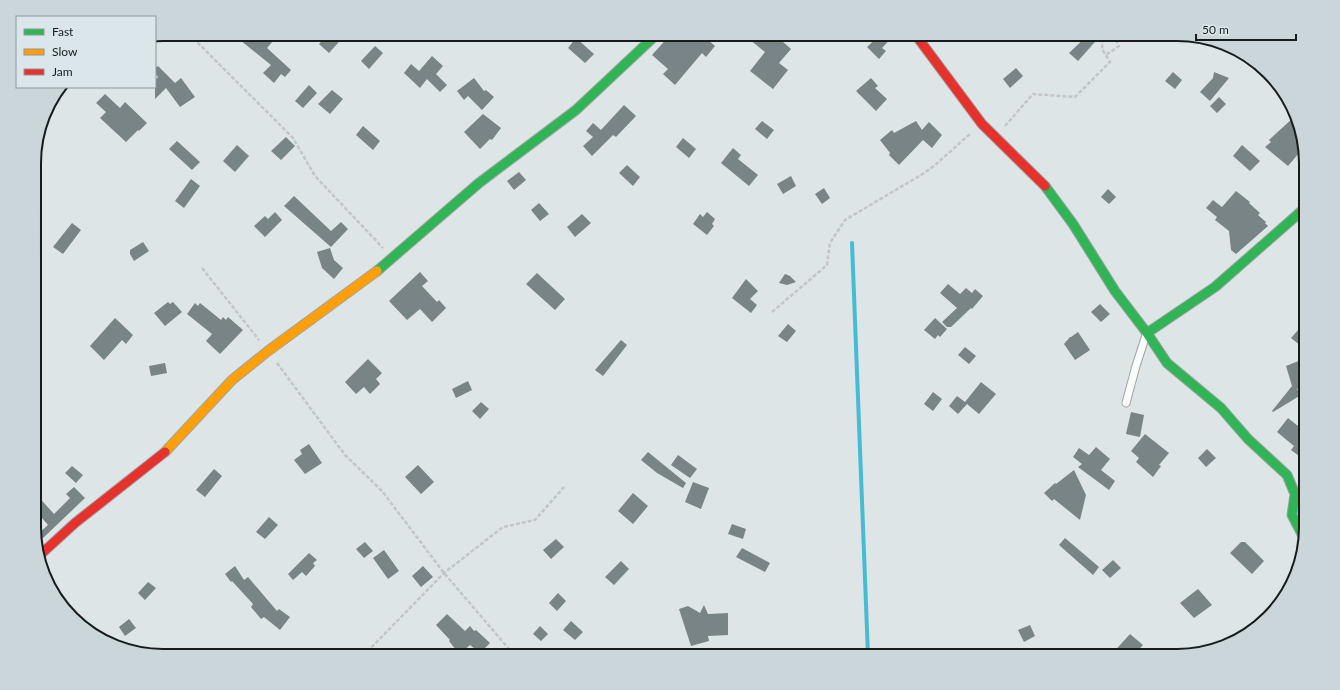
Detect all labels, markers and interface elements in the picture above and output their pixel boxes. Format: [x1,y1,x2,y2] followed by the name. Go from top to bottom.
[16,16,156,88] legend
[1196,16,1296,42] scale bar
[1202,22,1229,37] text: 50 m
[52,24,74,39] text: Fast
[52,44,78,59] text: Slow
[52,64,73,79] text: Jam

